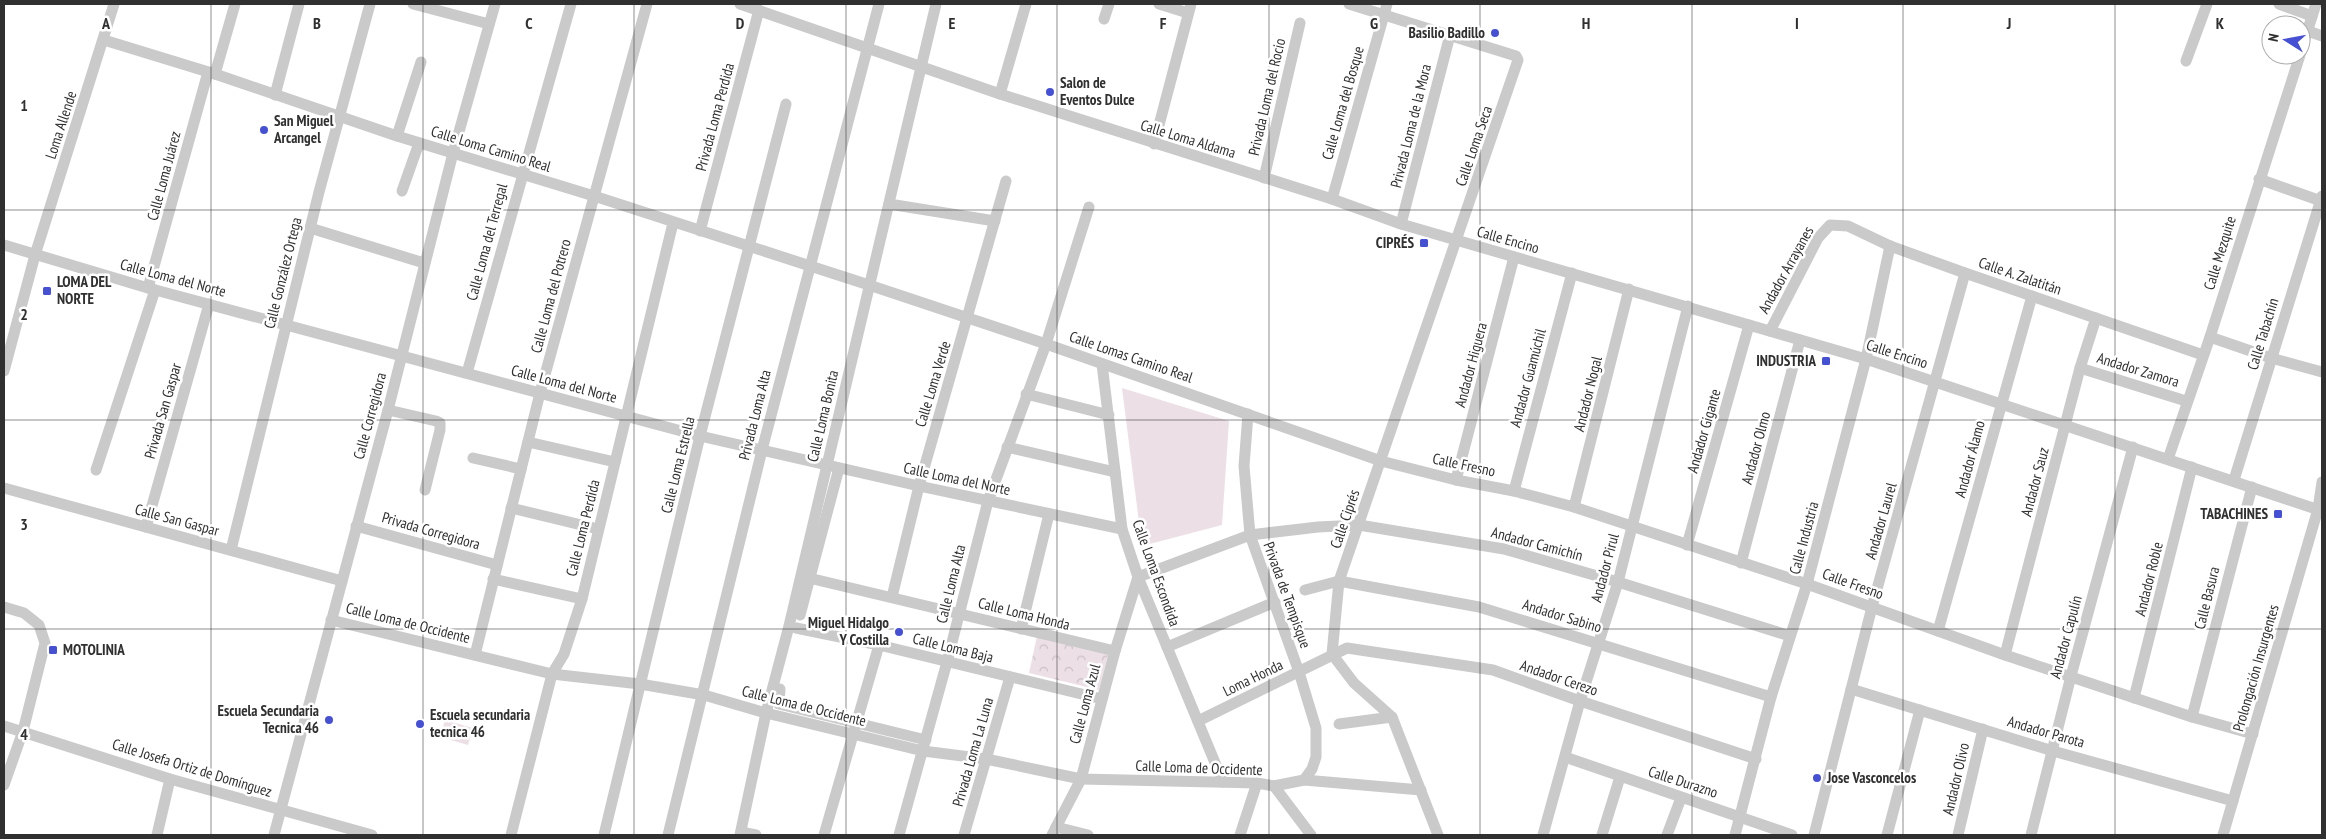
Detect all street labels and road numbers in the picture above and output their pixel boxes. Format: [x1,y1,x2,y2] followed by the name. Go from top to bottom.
[1244,36,1289,157] street label: Privada Loma del Rocio
[1317,44,1368,162] street label: Calle Loma del Bosque
[691,61,738,173] street label: Privada Loma Perdida
[1386,62,1435,190] street label: Privada Loma de la Mora
[41,89,80,161] street label: Loma Allende
[1451,103,1496,189] street label: Calle Loma Seca
[1138,115,1238,162] street label: Calle Loma Aldama
[429,121,554,176] street label: Calle Loma Camino Real
[142,129,185,223] street label: Calle Loma Juárez
[462,181,511,303] street label: Calle Loma del Terregal
[2199,214,2240,292] street label: Calle Mezquite
[260,215,306,330] street label: Calle González Ortega
[1475,222,1541,257] street label: Calle Encino
[1754,223,1817,317] street label: Andador Arrayanes
[526,237,575,355] street label: Calle Loma del Potrero
[1976,252,2064,299] street label: Calle A. Zalatitán
[118,254,228,301] street label: Calle Loma del Norte
[2243,296,2282,372] street label: Calle Tabachín
[1450,320,1491,409] street label: Andador Higuera
[1067,326,1196,387] street label: Calle Lomas Camino Real
[1505,326,1550,429] street label: Andador Guamúchil
[1864,335,1930,372] street label: Calle Encino
[910,339,955,429] street label: Calle Loma Verde
[2095,348,2182,391] street label: Andador Zamora
[1569,354,1606,434] street label: Andador Nogal
[140,360,185,461] street label: Privada San Gaspar
[509,360,619,407] street label: Calle Loma del Norte
[734,368,775,462] street label: Privada Loma Alta
[803,368,842,464] street label: Calle Loma Bonita
[349,370,390,461] street label: Calle Corregidora
[1682,387,1725,475] street label: Andador Gigante
[1737,409,1774,486] street label: Andador Olmo
[656,415,699,515] street label: Calle Loma Estrella
[1950,418,1989,499] street label: Andador Álamo
[2016,445,2053,519] street label: Andador Sauz
[1431,449,1497,480] street label: Calle Fresno
[902,458,1012,499] street label: Calle Loma del Norte
[561,478,604,578] street label: Calle Loma Perdida
[1861,480,1901,561] street label: Andador Laurel
[1326,487,1363,551] street label: Calle Ciprés
[133,499,222,540] street label: Calle San Gaspar
[1785,499,1822,576] street label: Calle Industria
[380,507,482,554] street label: Privada Corregidora
[1128,517,1185,629] street label: Calle Loma Escondida
[1489,522,1585,565] street label: Andador Camichín
[1586,531,1623,604] street label: Andador Pirul
[1259,539,1316,651] street label: Privada de Tempisque
[2130,540,2167,618] street label: Andador Roble
[932,543,969,625] street label: Calle Loma Alta
[1820,564,1886,603] street label: Calle Fresno
[2190,565,2223,631] street label: Calle Basura
[976,593,1072,634] street label: Calle Loma Honda
[2045,593,2086,681] street label: Andador Capulín
[1520,594,1604,637] street label: Andador Sabino
[344,598,472,647] street label: Calle Loma de Occidente
[2228,602,2283,734] street label: Prolongación Insurgentes
[911,628,995,667] street label: Calle Loma Baja
[1220,655,1286,700] street label: Loma Honda
[1518,655,1601,700] street label: Andador Cerezo
[1065,661,1104,746] street label: Calle Loma Azul
[740,681,868,730] street label: Calle Loma de Occidente
[948,695,997,809] street label: Privada Loma La Luna
[2005,711,2087,752] street label: Andador Parota
[110,734,274,801] street label: Calle Josefa Ortiz de Domínguez
[1938,741,1973,817] street label: Andador Olivo
[1135,756,1263,779] street label: Calle Loma de Occidente
[1646,761,1720,802] street label: Calle Durazno

